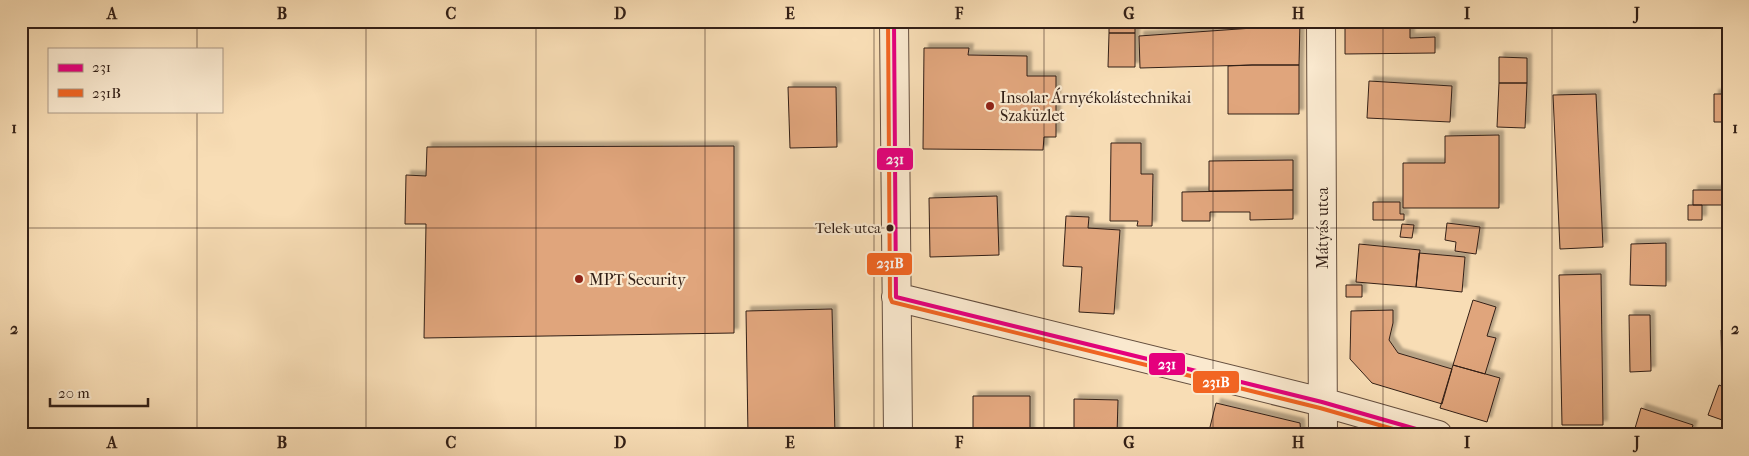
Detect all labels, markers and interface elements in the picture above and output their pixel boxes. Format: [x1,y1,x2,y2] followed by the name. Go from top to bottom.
[106,4,118,23] text: A
[277,4,287,23] text: B
[446,4,457,23] text: C
[614,4,626,23] text: D
[785,4,795,23] text: E
[954,4,964,23] text: F
[1123,4,1135,23] text: G
[1292,4,1305,23] text: H
[1464,4,1471,23] text: I
[1632,4,1640,24] text: J
[48,48,222,112] legend
[92,58,111,76] text: 231
[92,84,121,102] text: 231B
[1000,87,1191,125] place label: Insolar Árnyékolástechnikai Szaküzlet
[984,100,996,112] marker: Insolar Árnyékolástechnikai Szaküzlet
[11,118,17,137] text: 1
[1732,118,1738,137] text: 1
[876,147,914,171] line badge: 231
[886,151,904,168] text: 231
[1313,186,1332,269] street label: Mátyás utca
[815,219,882,237] place label: Telek utca
[885,223,895,233] marker: Telek utca
[866,252,913,276] line badge: 231B
[876,255,904,272] text: 231B
[589,270,686,289] place label: MPT Security
[573,273,585,285] marker: MPT Security
[10,319,18,338] text: 2
[1731,319,1739,338] text: 2
[1148,352,1186,376] line badge: 231
[1158,356,1176,373] text: 231
[1192,370,1240,394] line badge: 231B
[1202,374,1230,391] text: 231B
[50,376,148,408] scale bar
[58,384,90,402] text: 20 m
[106,433,118,452] text: A
[277,433,287,452] text: B
[446,433,457,452] text: C
[614,433,626,452] text: D
[785,433,795,452] text: E
[954,433,964,452] text: F
[1123,433,1135,452] text: G
[1292,433,1305,452] text: H
[1464,433,1471,452] text: I
[1632,433,1640,453] text: J

